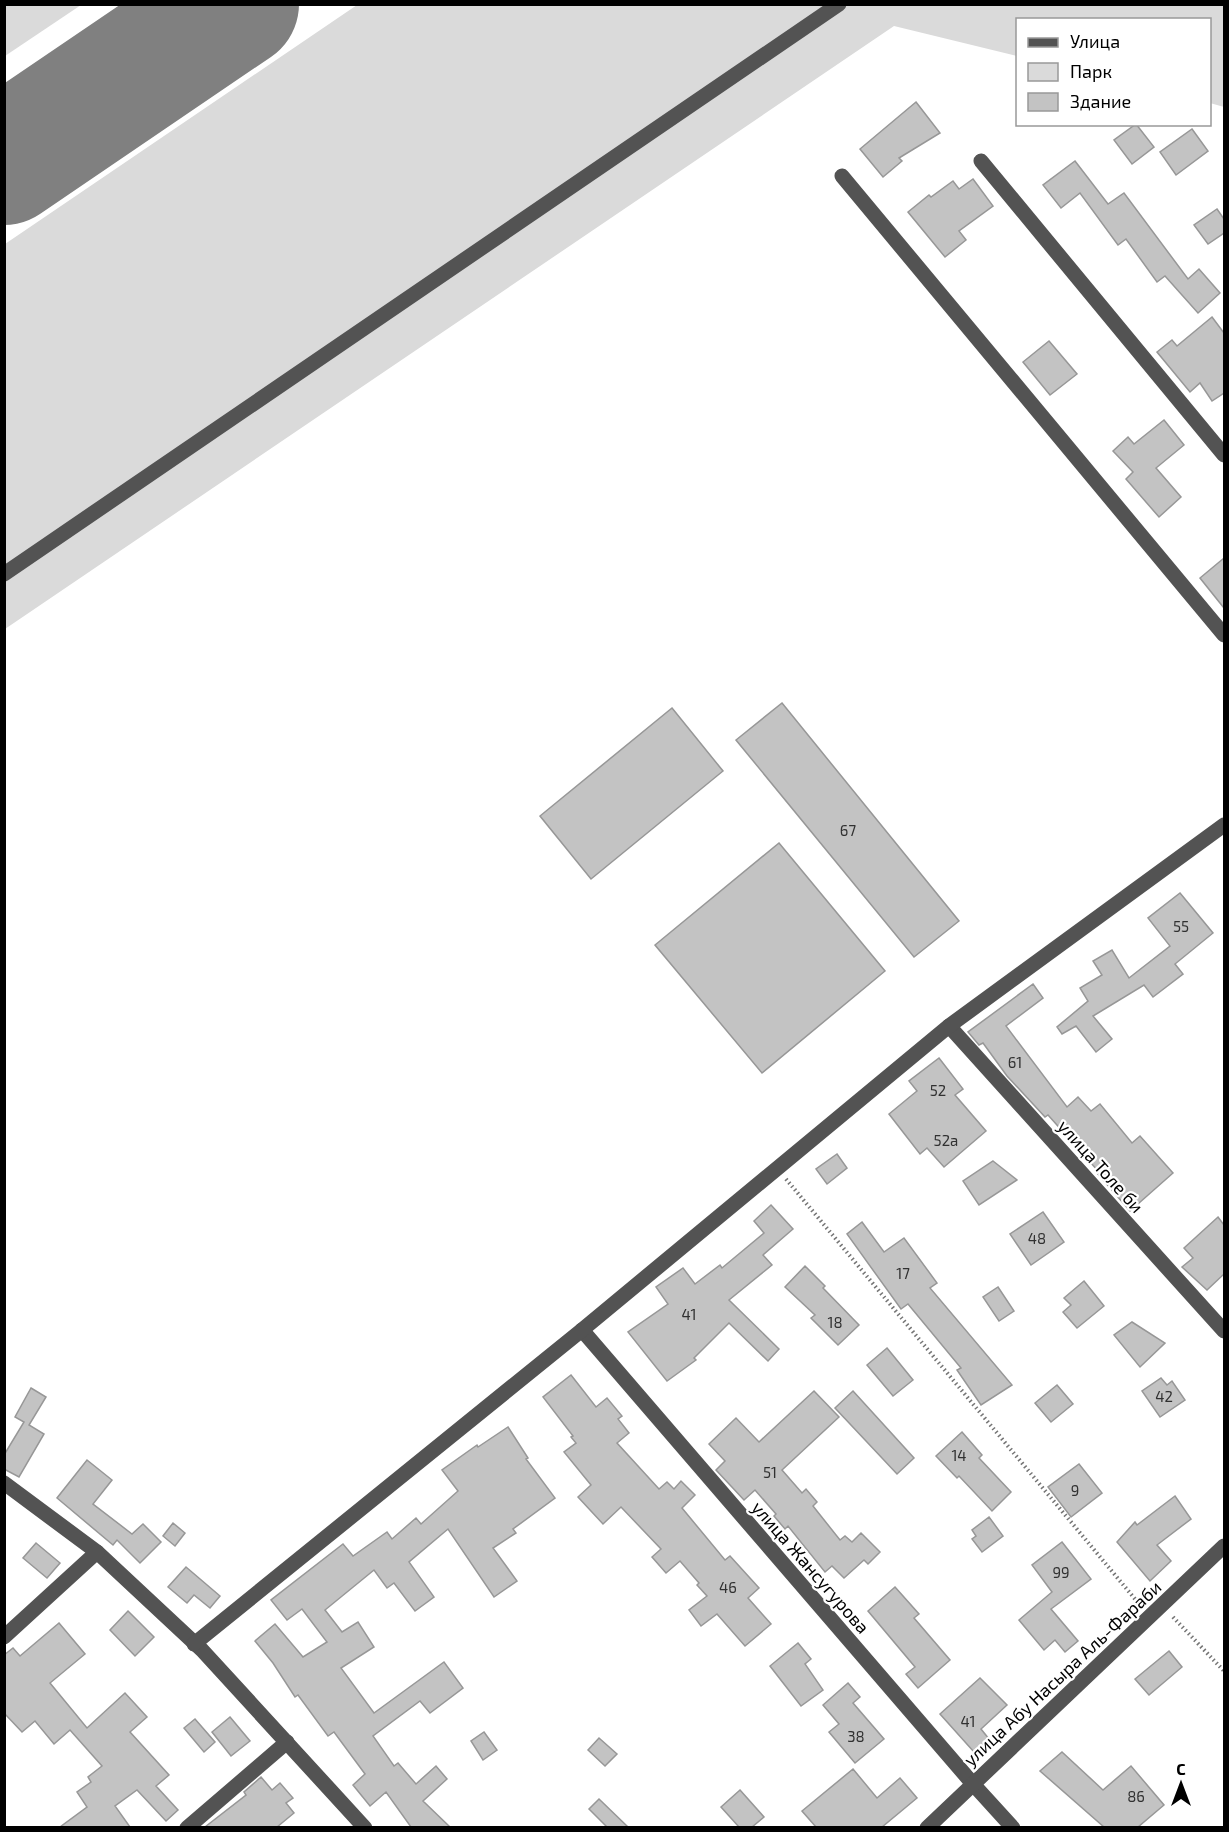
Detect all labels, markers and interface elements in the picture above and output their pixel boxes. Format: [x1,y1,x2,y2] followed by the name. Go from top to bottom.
[1016,18,1211,126] legend
[1070,30,1120,52] text: Улица
[1070,60,1112,82] text: Парк
[1070,90,1131,112] text: Здание
[840,821,856,839] house number: 67
[1173,917,1189,935] house number: 55
[1008,1053,1022,1071] house number: 61
[930,1081,946,1099] house number: 52
[1053,1115,1149,1217] street label: улица Толе би
[934,1131,958,1149] house number: 52а
[1028,1229,1046,1247] house number: 48
[896,1264,910,1282] house number: 17
[681,1305,697,1323] house number: 41
[827,1313,843,1331] house number: 18
[1155,1387,1173,1405] house number: 42
[951,1446,967,1464] house number: 14
[763,1463,777,1481] house number: 51
[1071,1481,1079,1499] house number: 9
[748,1496,874,1638] street label: улица Жансугурова
[1052,1563,1070,1581] house number: 99
[959,1576,1165,1770] street label: улица Абу Насыра Аль-Фараби
[719,1578,737,1596] house number: 46
[960,1712,976,1730] house number: 41
[847,1727,865,1745] house number: 38
[1151,1754,1211,1814] north arrow
[1176,1759,1186,1778] text: С
[1127,1787,1145,1805] house number: 86

